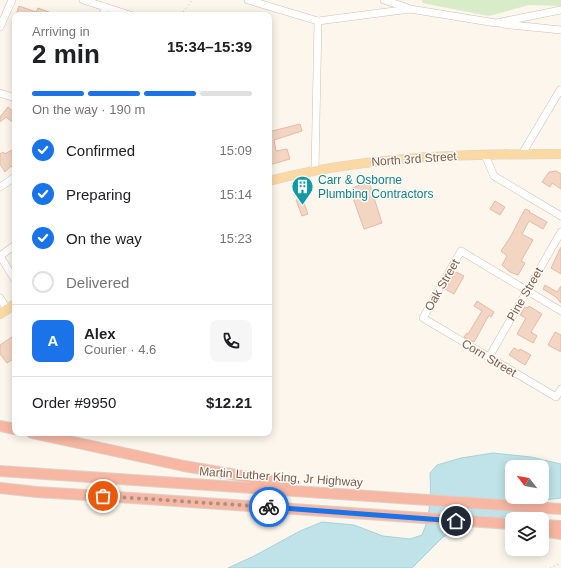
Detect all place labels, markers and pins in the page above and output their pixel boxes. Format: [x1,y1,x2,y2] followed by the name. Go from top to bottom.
[318,173,433,201] place label: Carr & Osborne Plumbing Contractors
[289,174,315,207] building icon: Carr & Osborne Plumbing Contractors
[86,479,120,513] pin
[439,504,473,538] pin

